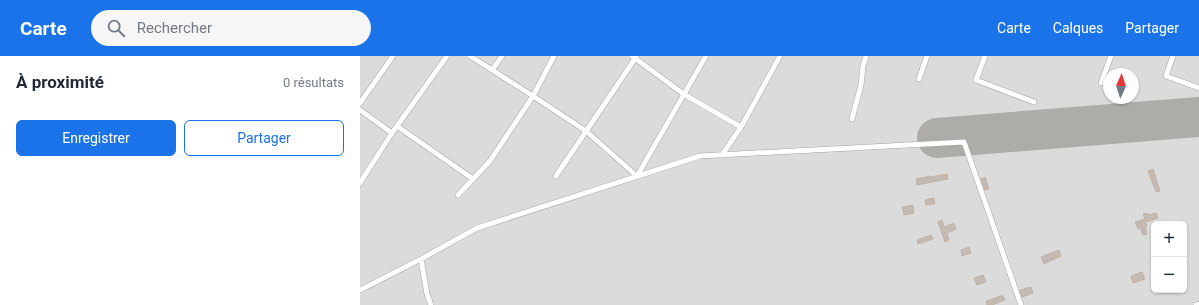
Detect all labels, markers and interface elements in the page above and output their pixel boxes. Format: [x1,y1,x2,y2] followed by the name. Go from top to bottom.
[91,10,371,46] search box
[20,17,67,40] text: Carte
[105,17,127,39] icon: search
[137,19,212,37] text: Rechercher
[997,20,1031,36] text: Carte
[1053,20,1103,36] text: Calques
[1125,20,1179,36] text: Partager
[1103,68,1139,104] north arrow
[16,72,104,92] text: À proximité
[283,75,344,90] text: 0 résultats
[16,120,176,156] button: Enregistrer
[184,120,344,156] button: Partager
[1151,221,1187,293] map controls
[1151,221,1187,257] button: +
[1151,257,1187,293] button: −

